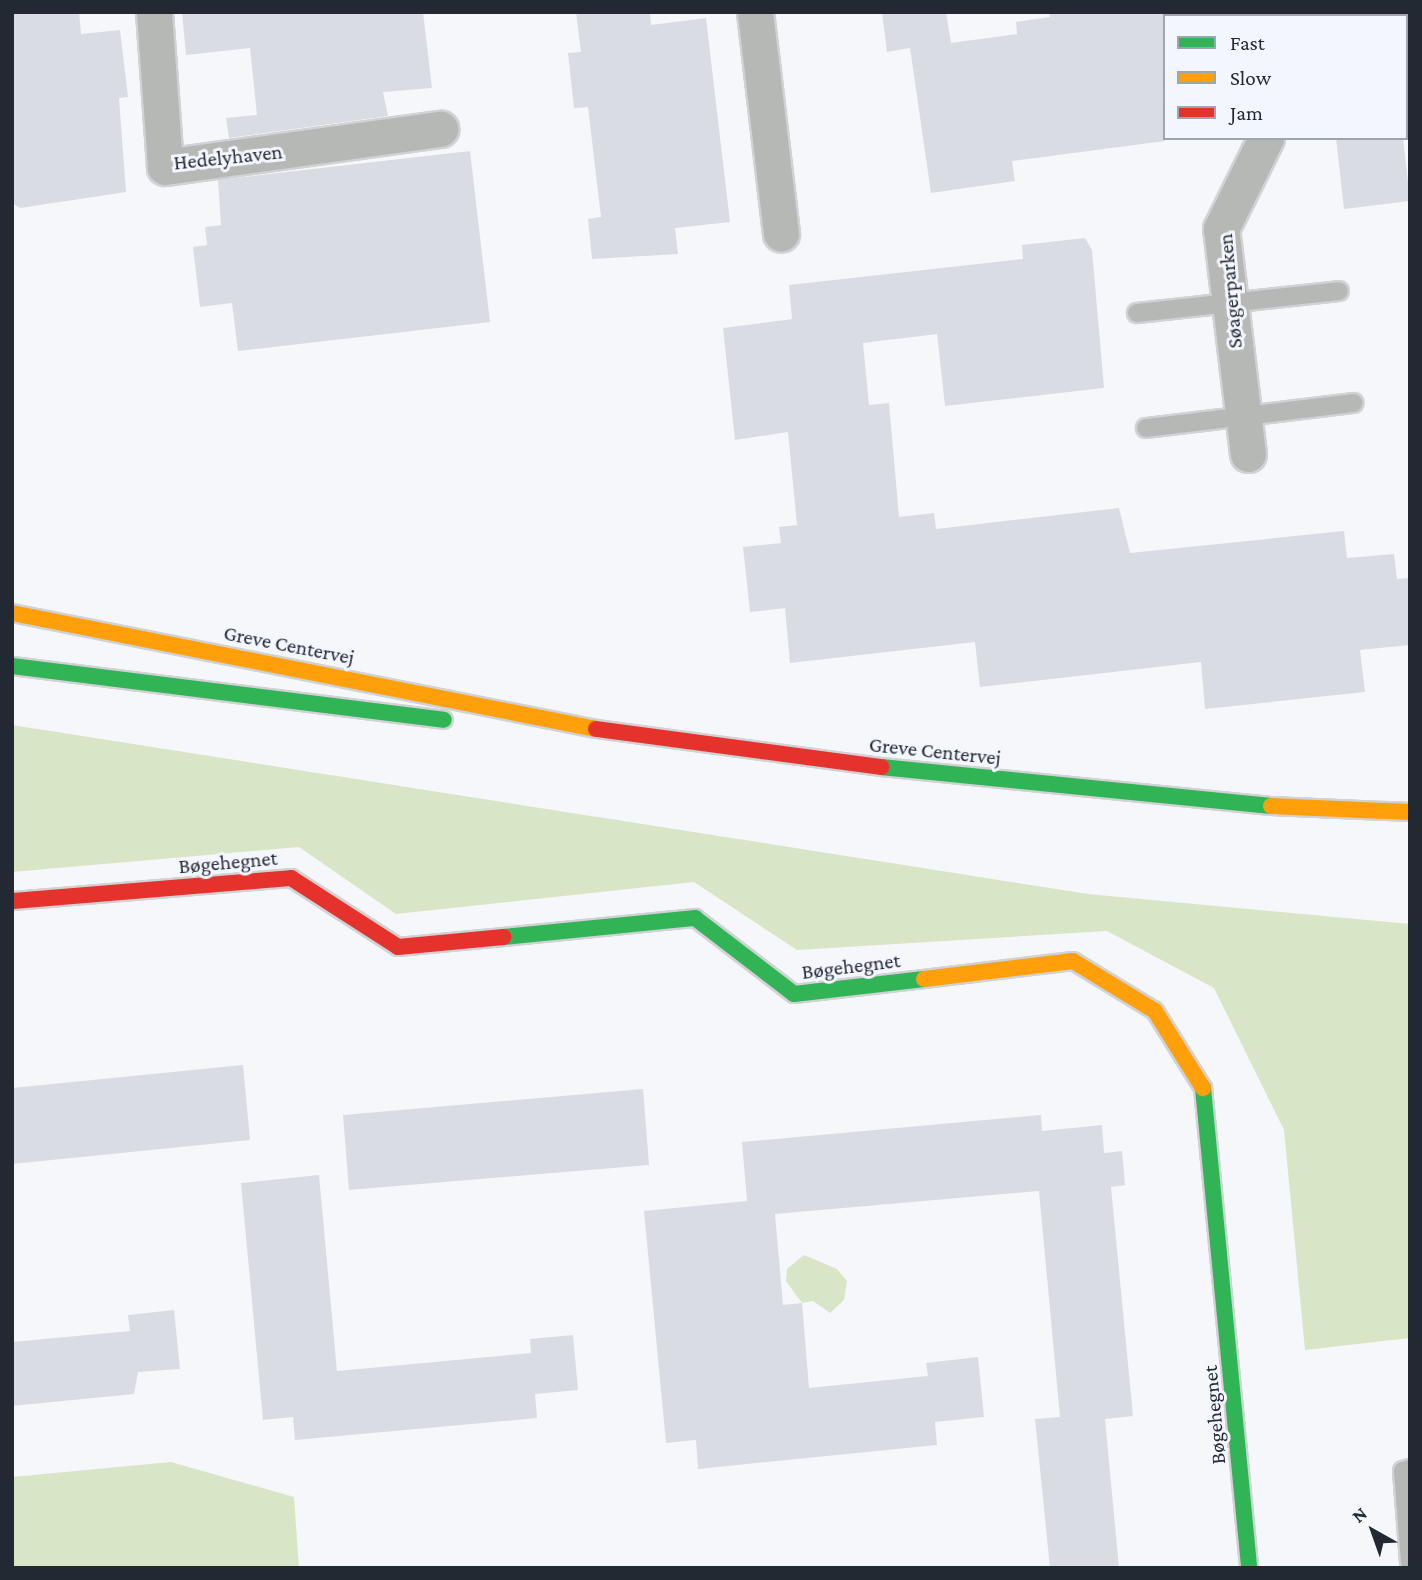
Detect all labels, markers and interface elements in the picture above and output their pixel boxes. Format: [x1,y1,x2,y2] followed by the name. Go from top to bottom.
[1163,14,1408,140] legend
[1230,31,1265,55] text: Fast
[1230,66,1271,90] text: Slow
[1230,101,1263,125] text: Jam
[172,139,284,175] street label: Hedelyhaven
[1212,233,1248,349] street label: Søagerparken
[222,620,356,670] street label: Greve Centervej
[868,732,1002,770] street label: Greve Centervej
[177,845,279,879] street label: Bøgehegnet
[800,947,902,985] street label: Bøgehegnet
[1197,1364,1231,1466] street label: Bøgehegnet
[1338,1496,1408,1566] north arrow
[1347,1502,1371,1527] text: N

